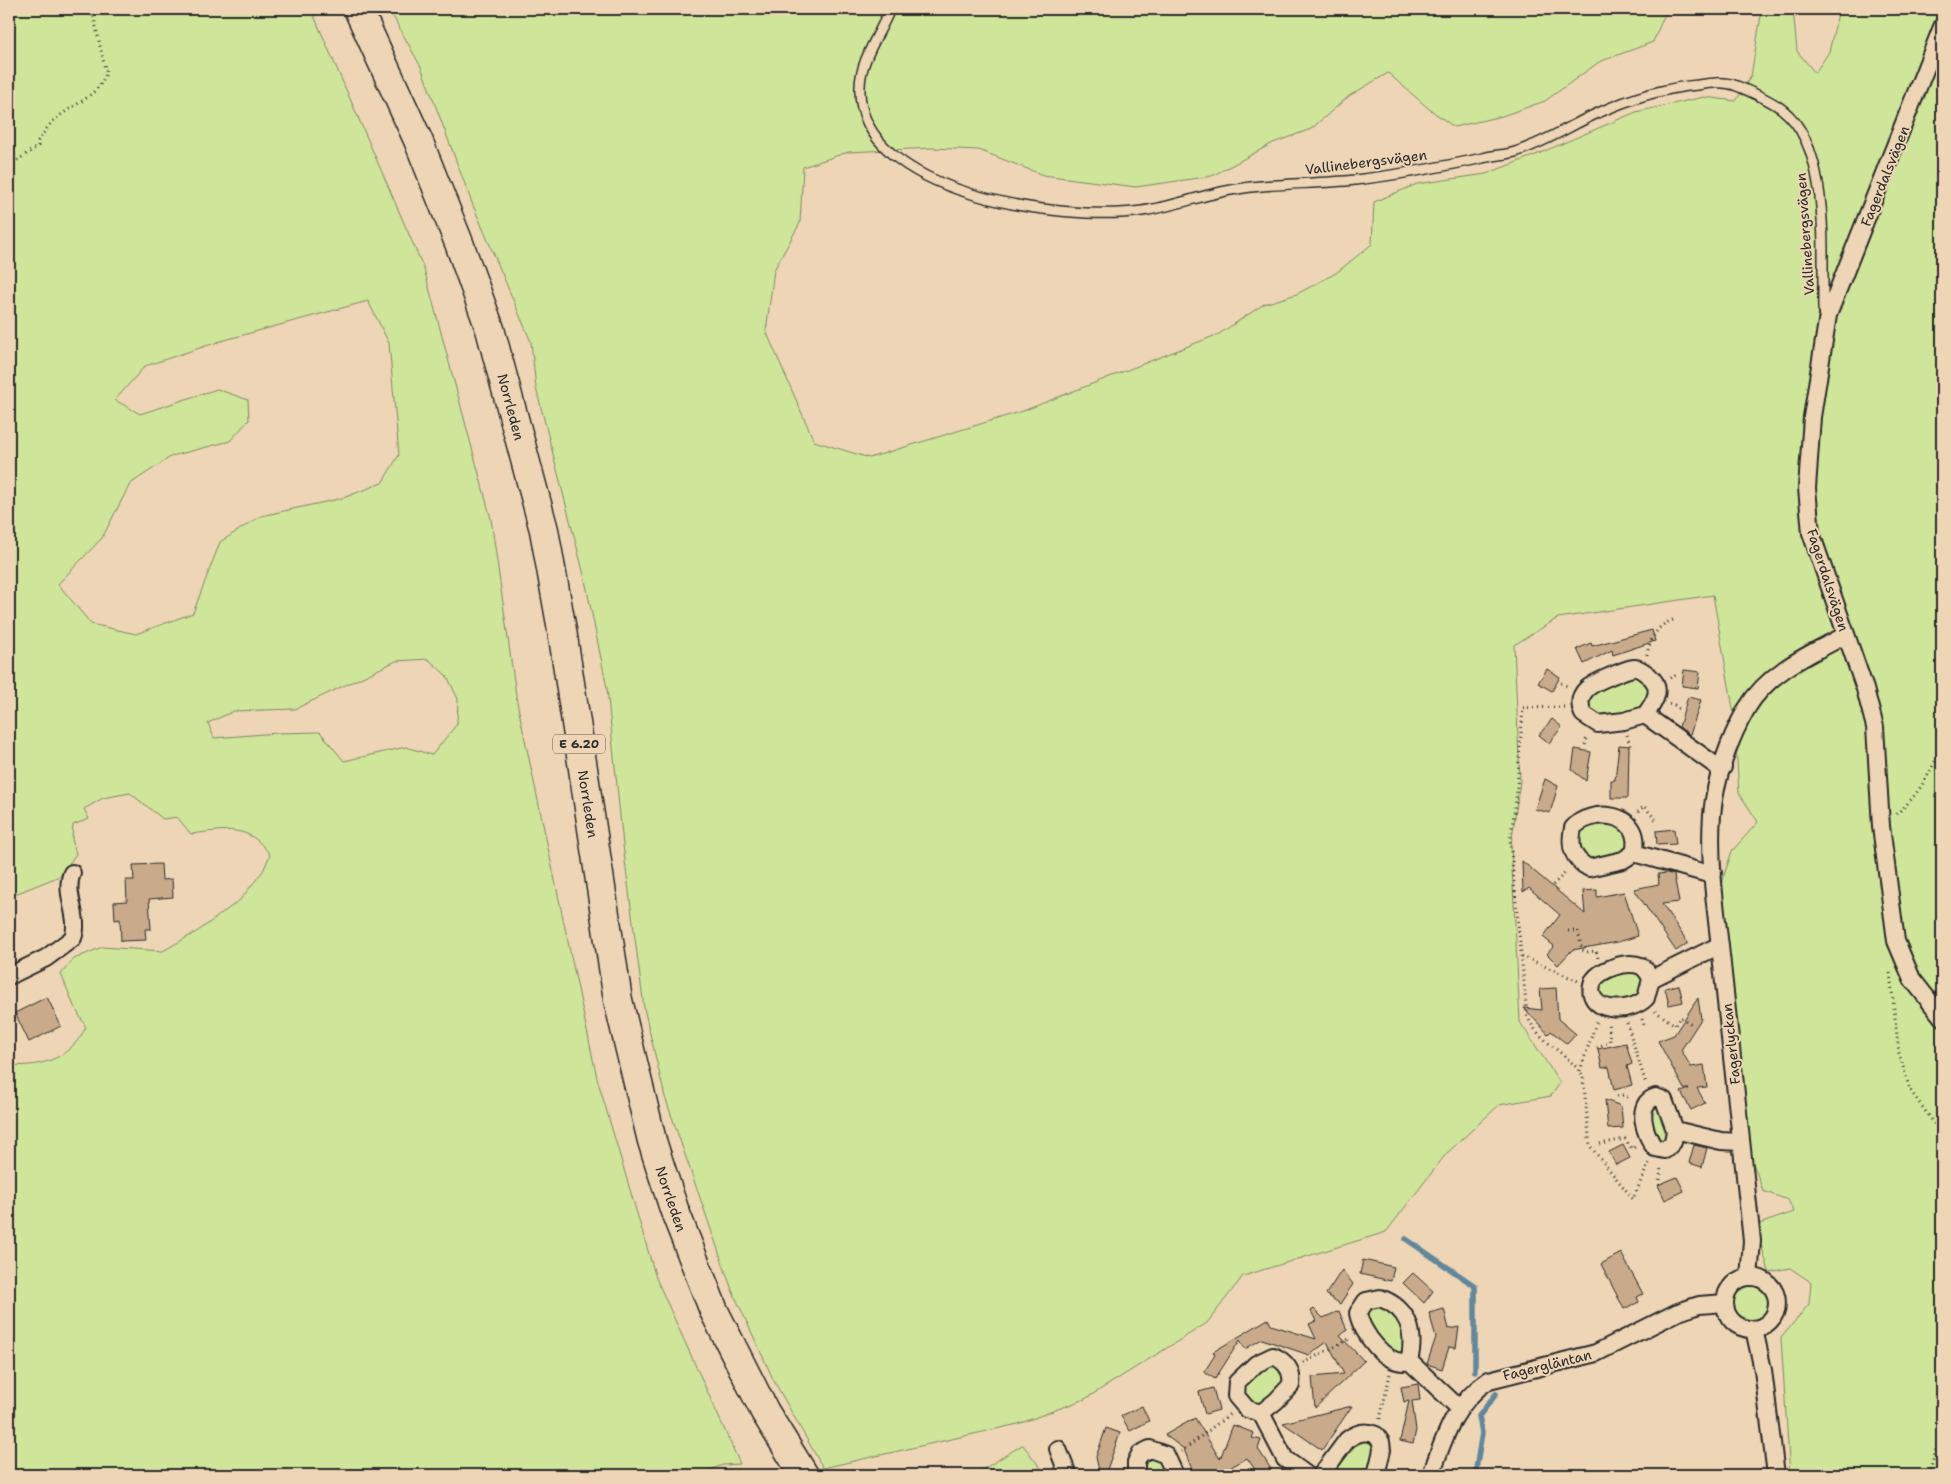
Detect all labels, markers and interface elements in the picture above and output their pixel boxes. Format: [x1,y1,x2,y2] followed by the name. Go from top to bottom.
[1857,123,1914,229] street label: Fagerdalsvägen
[1304,146,1428,178] street label: Vallinebergsvägen
[1792,172,1818,296] street label: Vallinebergsvägen
[493,372,529,443] street label: Norrleden
[1803,526,1853,634] street label: Fagerdalsvägen
[553,734,605,754] road number: E 6.20
[574,769,602,840] street label: Norrleden
[1718,1002,1744,1086] street label: Fagerlyckan
[651,1164,691,1235] street label: Norrleden
[1501,1345,1594,1385] street label: Fagergläntan

